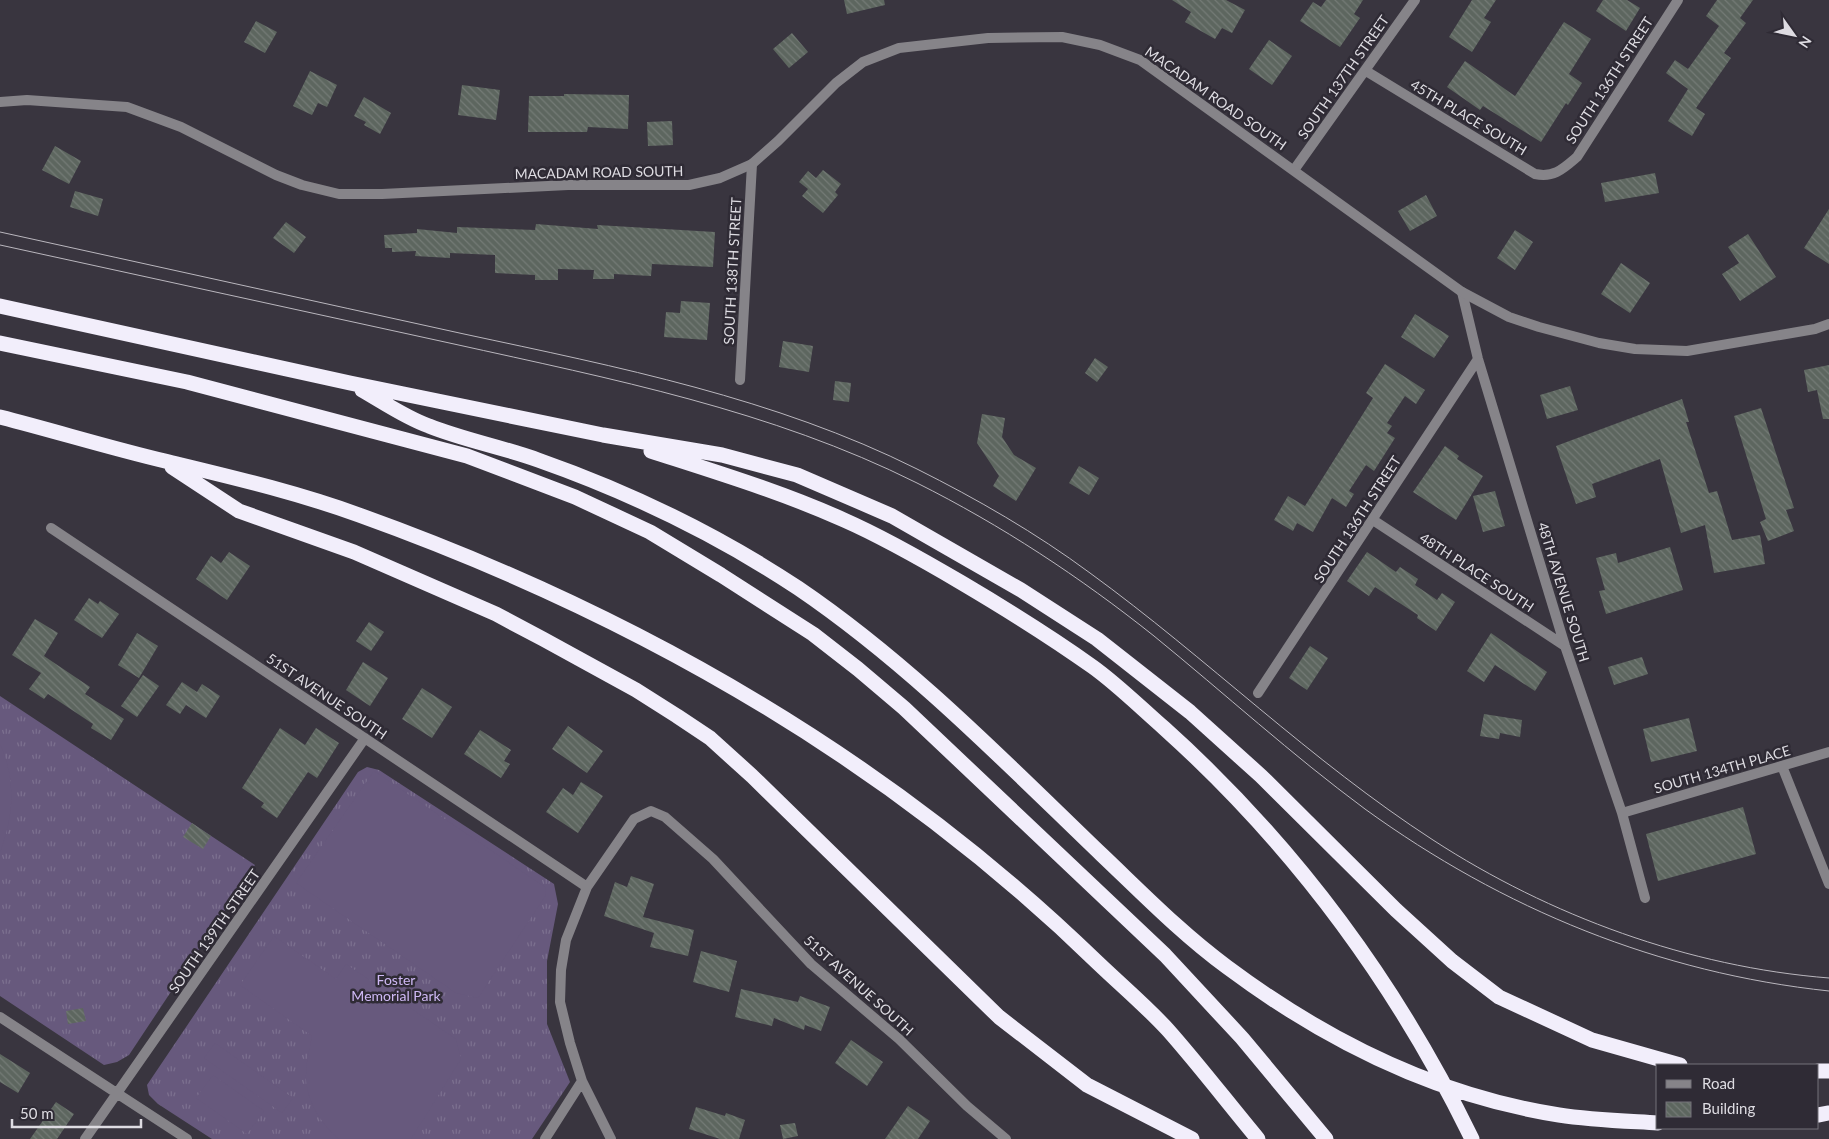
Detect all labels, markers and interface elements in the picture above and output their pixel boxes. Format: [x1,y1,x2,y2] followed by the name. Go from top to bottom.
[1769,10,1819,60] north arrow
[1294,11,1393,142] street label: SOUTH 137TH STREET
[1562,13,1657,147] street label: SOUTH 136TH STREET
[1795,33,1815,52] text: N
[1142,43,1290,153] street label: MACADAM ROAD SOUTH
[1408,76,1530,158] street label: 45TH PLACE SOUTH
[514,162,684,182] street label: MACADAM ROAD SOUTH
[720,196,744,345] street label: SOUTH 138TH STREET
[1310,452,1405,586] street label: SOUTH 136TH STREET
[1535,520,1593,664] street label: 48TH AVENUE SOUTH
[1417,529,1537,615] street label: 48TH PLACE SOUTH
[263,649,391,743] street label: 51ST AVENUE SOUTH
[1652,741,1792,797] street label: SOUTH 134TH PLACE
[165,865,264,996] street label: SOUTH 139TH STREET
[801,931,917,1039] street label: 51ST AVENUE SOUTH
[351,971,442,1004] park label: Foster Memorial Park
[1656,1064,1819,1129] legend
[1702,1074,1735,1092] text: Road
[12,1096,141,1128] scale bar
[1702,1099,1755,1117] text: Building
[20,1104,54,1122] text: 50 m

